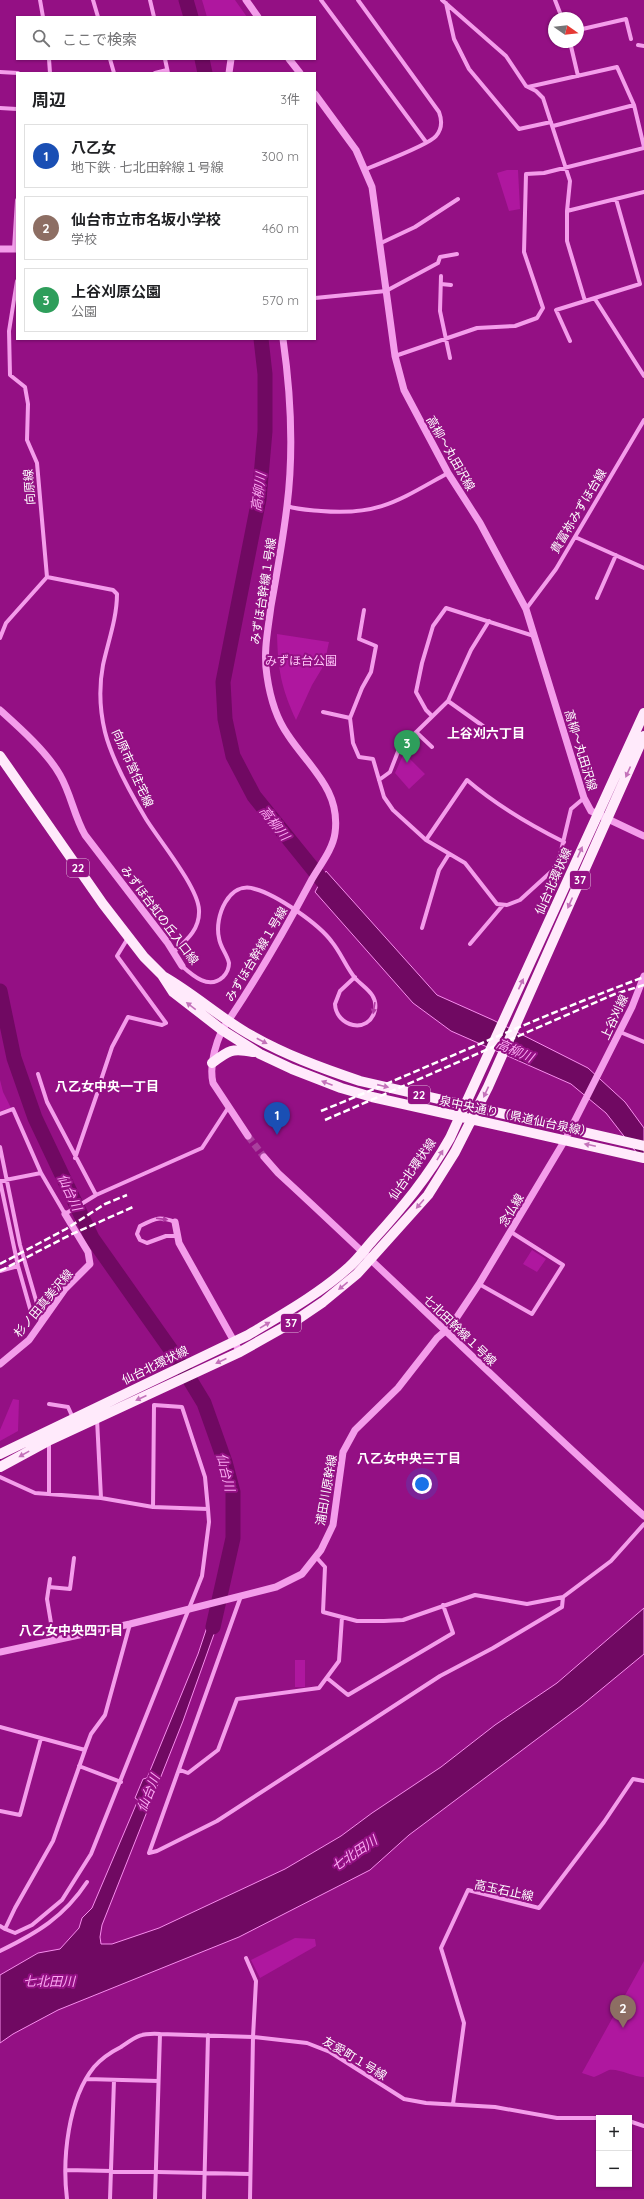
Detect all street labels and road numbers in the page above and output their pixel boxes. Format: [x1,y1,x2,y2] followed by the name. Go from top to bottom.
[424,413,478,493] street label: 高柳～丸田沢線
[547,466,609,556] street label: 貴富祢みずほ台線
[20,469,38,505] street label: 向原線
[247,536,279,646] street label: みずほ台幹線１号線
[562,708,600,792] street label: 高柳～丸田沢線
[109,727,157,809] street label: 向原市営住宅線
[532,845,574,917] street label: 仙台北環状線
[67,859,89,877] road number: 22
[118,863,202,967] street label: みずほ台虹の丘入口線
[570,871,590,889] road number: 37
[222,904,290,1004] street label: みずほ台幹線１号線
[597,992,631,1042] street label: 上谷刈線
[408,1086,430,1104] road number: 22
[438,1092,594,1140] street label: 泉中央通り（県道仙台泉線）
[385,1135,439,1203] street label: 仙台北環状線
[495,1191,527,1229] street label: 念仏線
[10,1266,76,1340] street label: 杉ノ田真美沢線
[420,1291,500,1369] street label: 七北田幹線１号線
[281,1314,301,1332] road number: 37
[119,1342,191,1388] street label: 仙台北環状線
[312,1453,340,1527] street label: 浦田川原幹線
[473,1876,535,1904] street label: 高玉石止線
[320,2033,390,2083] street label: 友愛町１号線

